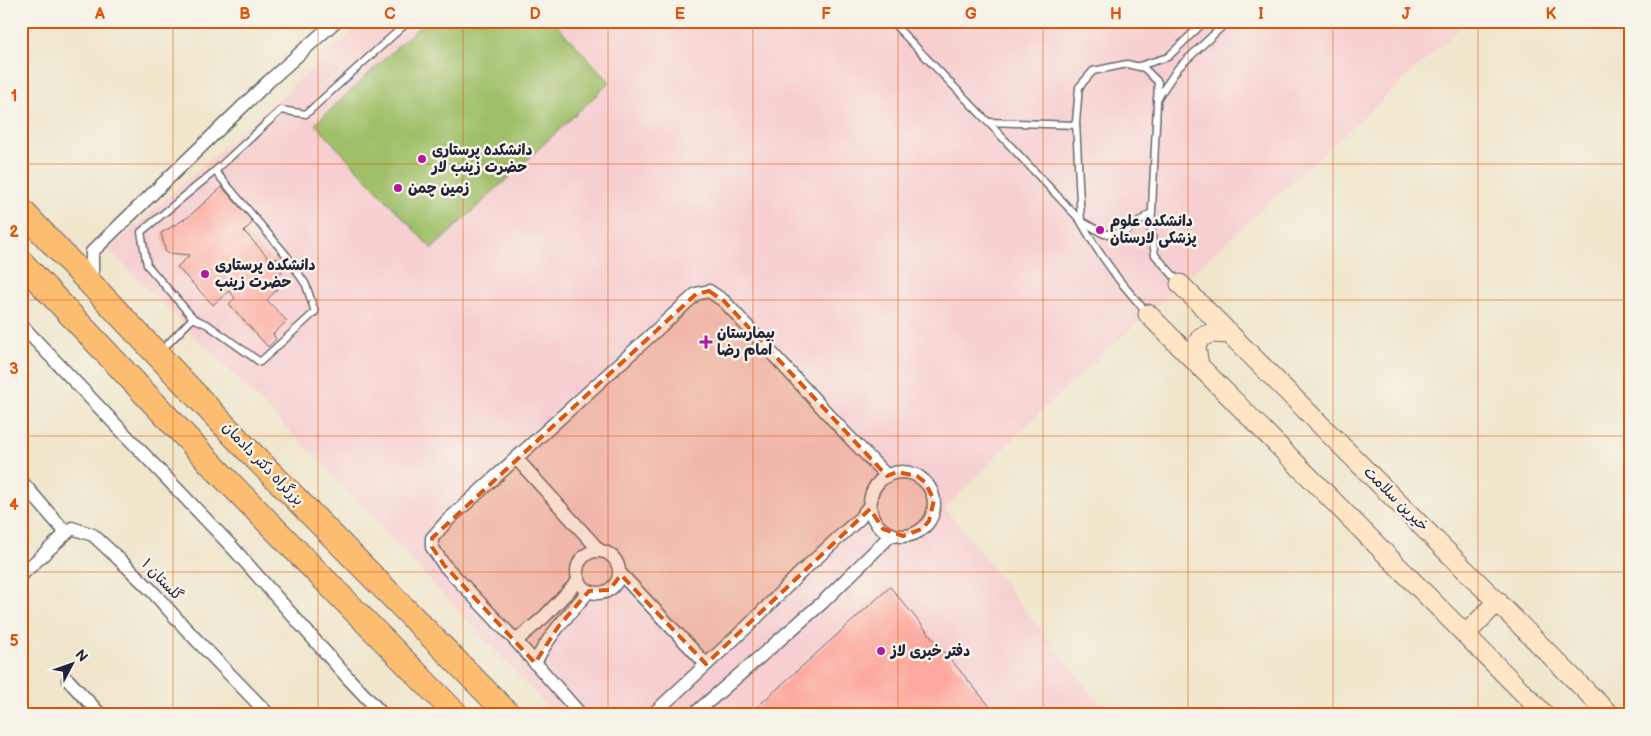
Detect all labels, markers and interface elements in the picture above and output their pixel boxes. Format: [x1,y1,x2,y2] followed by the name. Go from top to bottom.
[94,5,105,24] text: A
[239,5,251,24] text: B
[384,5,396,24] text: C
[529,5,541,24] text: D
[675,5,685,24] text: E
[821,5,831,24] text: F
[965,5,977,24] text: G
[1110,5,1122,24] text: H
[1258,5,1264,24] text: I
[1402,5,1411,24] text: J
[1546,5,1557,24] text: K
[11,87,17,106] text: 1
[430,141,532,177] place label: دانشکده پرستاری حضرت زینب لار
[416,153,428,165] marker: دانشکده پرستاری حضرت زینب لار
[408,179,470,198] place label: زمین چمن
[392,182,404,194] marker: زمین چمن
[1110,212,1197,248] place label: دانشکده علوم پزشکی لارستان
[9,223,19,242] text: 2
[1094,224,1106,236] marker: دانشکده علوم پزشکی لارستان
[215,256,315,292] place label: دانشکده پرستاری حضرت زینب
[199,268,211,280] marker: دانشکده پرستاری حضرت زینب
[717,324,775,361] place label: بیمارستان امام رضا
[699,335,713,349] marker: بیمارستان امام رضا
[9,360,19,379] text: 3
[218,418,308,510] street label: بزرگراه دکتر دادمان
[1360,463,1432,535] street label: خیرین سلامت
[9,496,19,515] text: 4
[137,555,187,605] street label: گلستان ۱
[9,632,19,651] text: 5
[48,638,98,688] north arrow
[889,642,970,661] place label: دفتر خبری لاز
[875,645,887,657] marker: دفتر خبری لاز
[72,646,91,665] text: N

